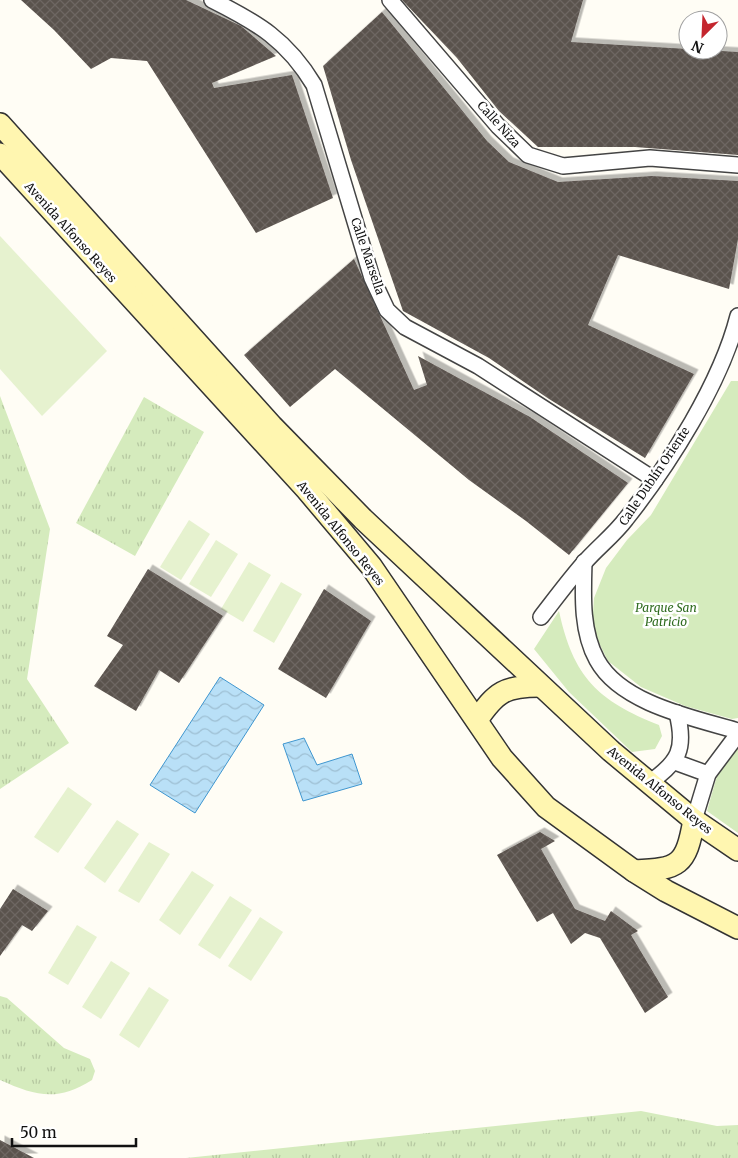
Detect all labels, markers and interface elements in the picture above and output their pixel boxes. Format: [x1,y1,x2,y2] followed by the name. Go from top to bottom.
[678,10,728,60] north arrow
[689,36,706,57] text: N
[474,98,524,151] street label: Calle Niza
[21,178,120,285] street label: Avenida Alfonso Reyes
[348,215,388,297] street label: Calle Marsella
[615,424,693,528] street label: Calle Dublín Oriente
[294,477,388,588] street label: Avenida Alfonso Reyes
[635,600,697,629] park label: Parque San Patricio
[604,743,715,837] street label: Avenida Alfonso Reyes
[12,1116,136,1148] scale bar
[20,1123,57,1142] text: 50 m

